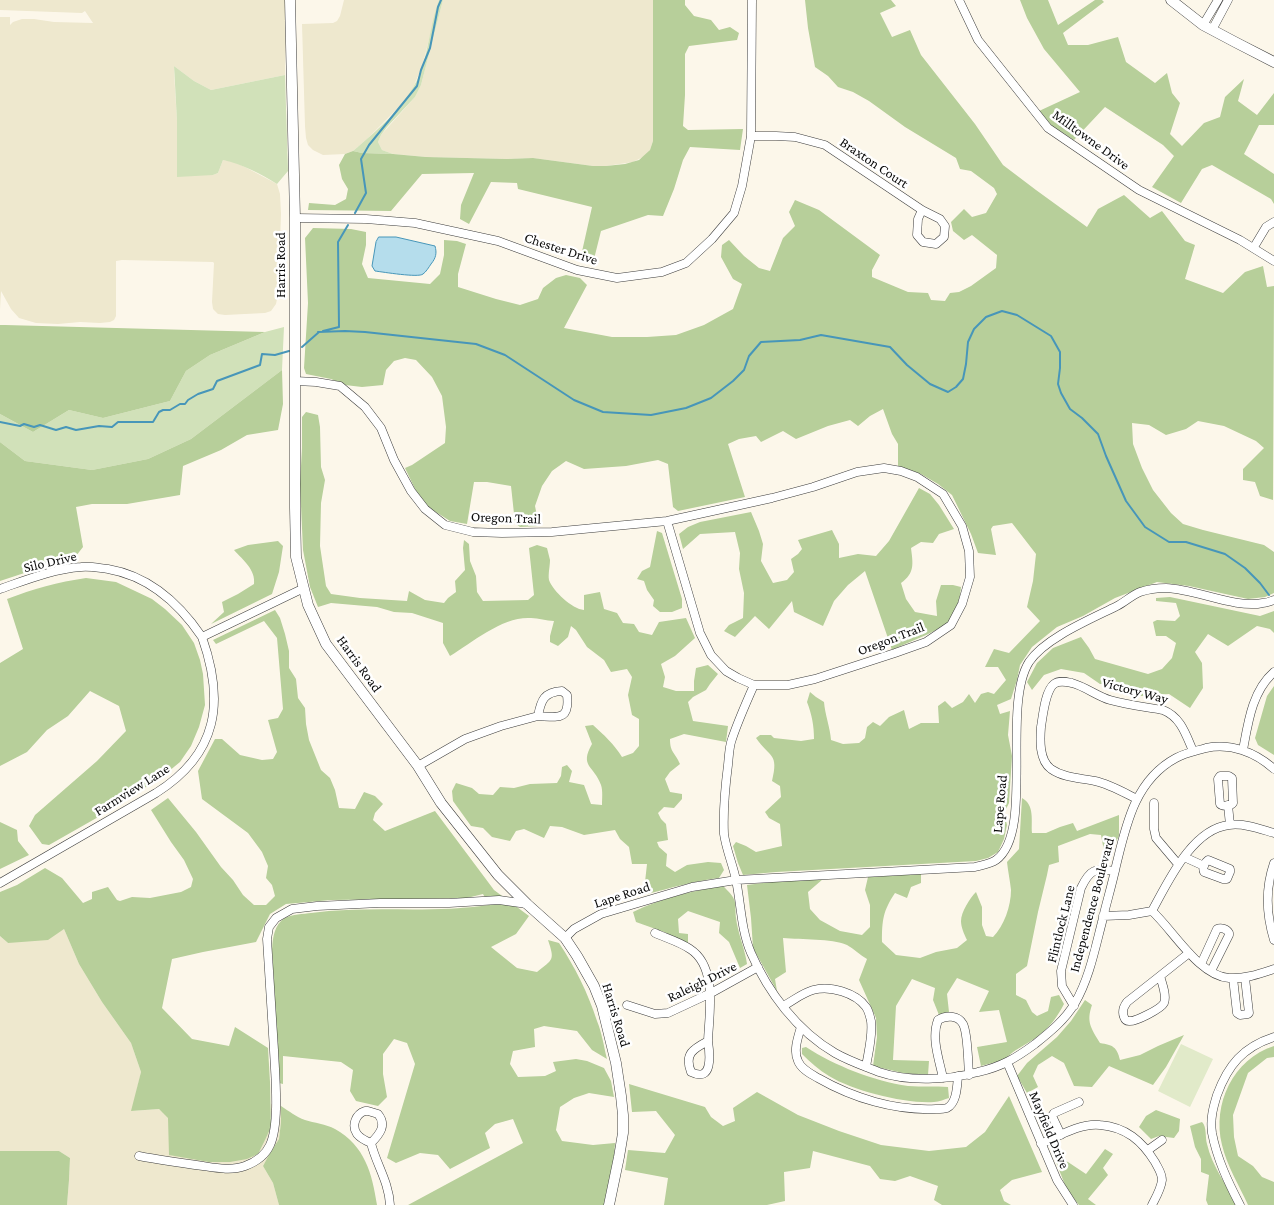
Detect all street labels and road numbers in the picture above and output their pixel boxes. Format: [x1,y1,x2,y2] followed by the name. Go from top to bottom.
[1049,106,1133,174] street label: Milltowne Drive
[837,134,911,192] street label: Braxton Court
[522,229,600,269] street label: Chester Drive
[273,232,289,298] street label: Harris Road
[471,508,541,528] street label: Oregon Trail
[22,548,78,576] street label: Silo Drive
[855,619,927,659] street label: Oregon Trail
[333,632,385,696] street label: Harris Road
[1100,674,1170,708] street label: Victory Way
[91,760,173,820] street label: Farmview Lane
[989,774,1011,834] street label: Lape Road
[1066,836,1118,974] street label: Independence Boulevard
[592,878,652,912] street label: Lape Road
[1043,884,1079,964] street label: Flintlock Lane
[665,958,739,1006] street label: Raleigh Drive
[598,981,634,1049] street label: Harris Road
[1025,1089,1073,1171] street label: Mayfield Drive

